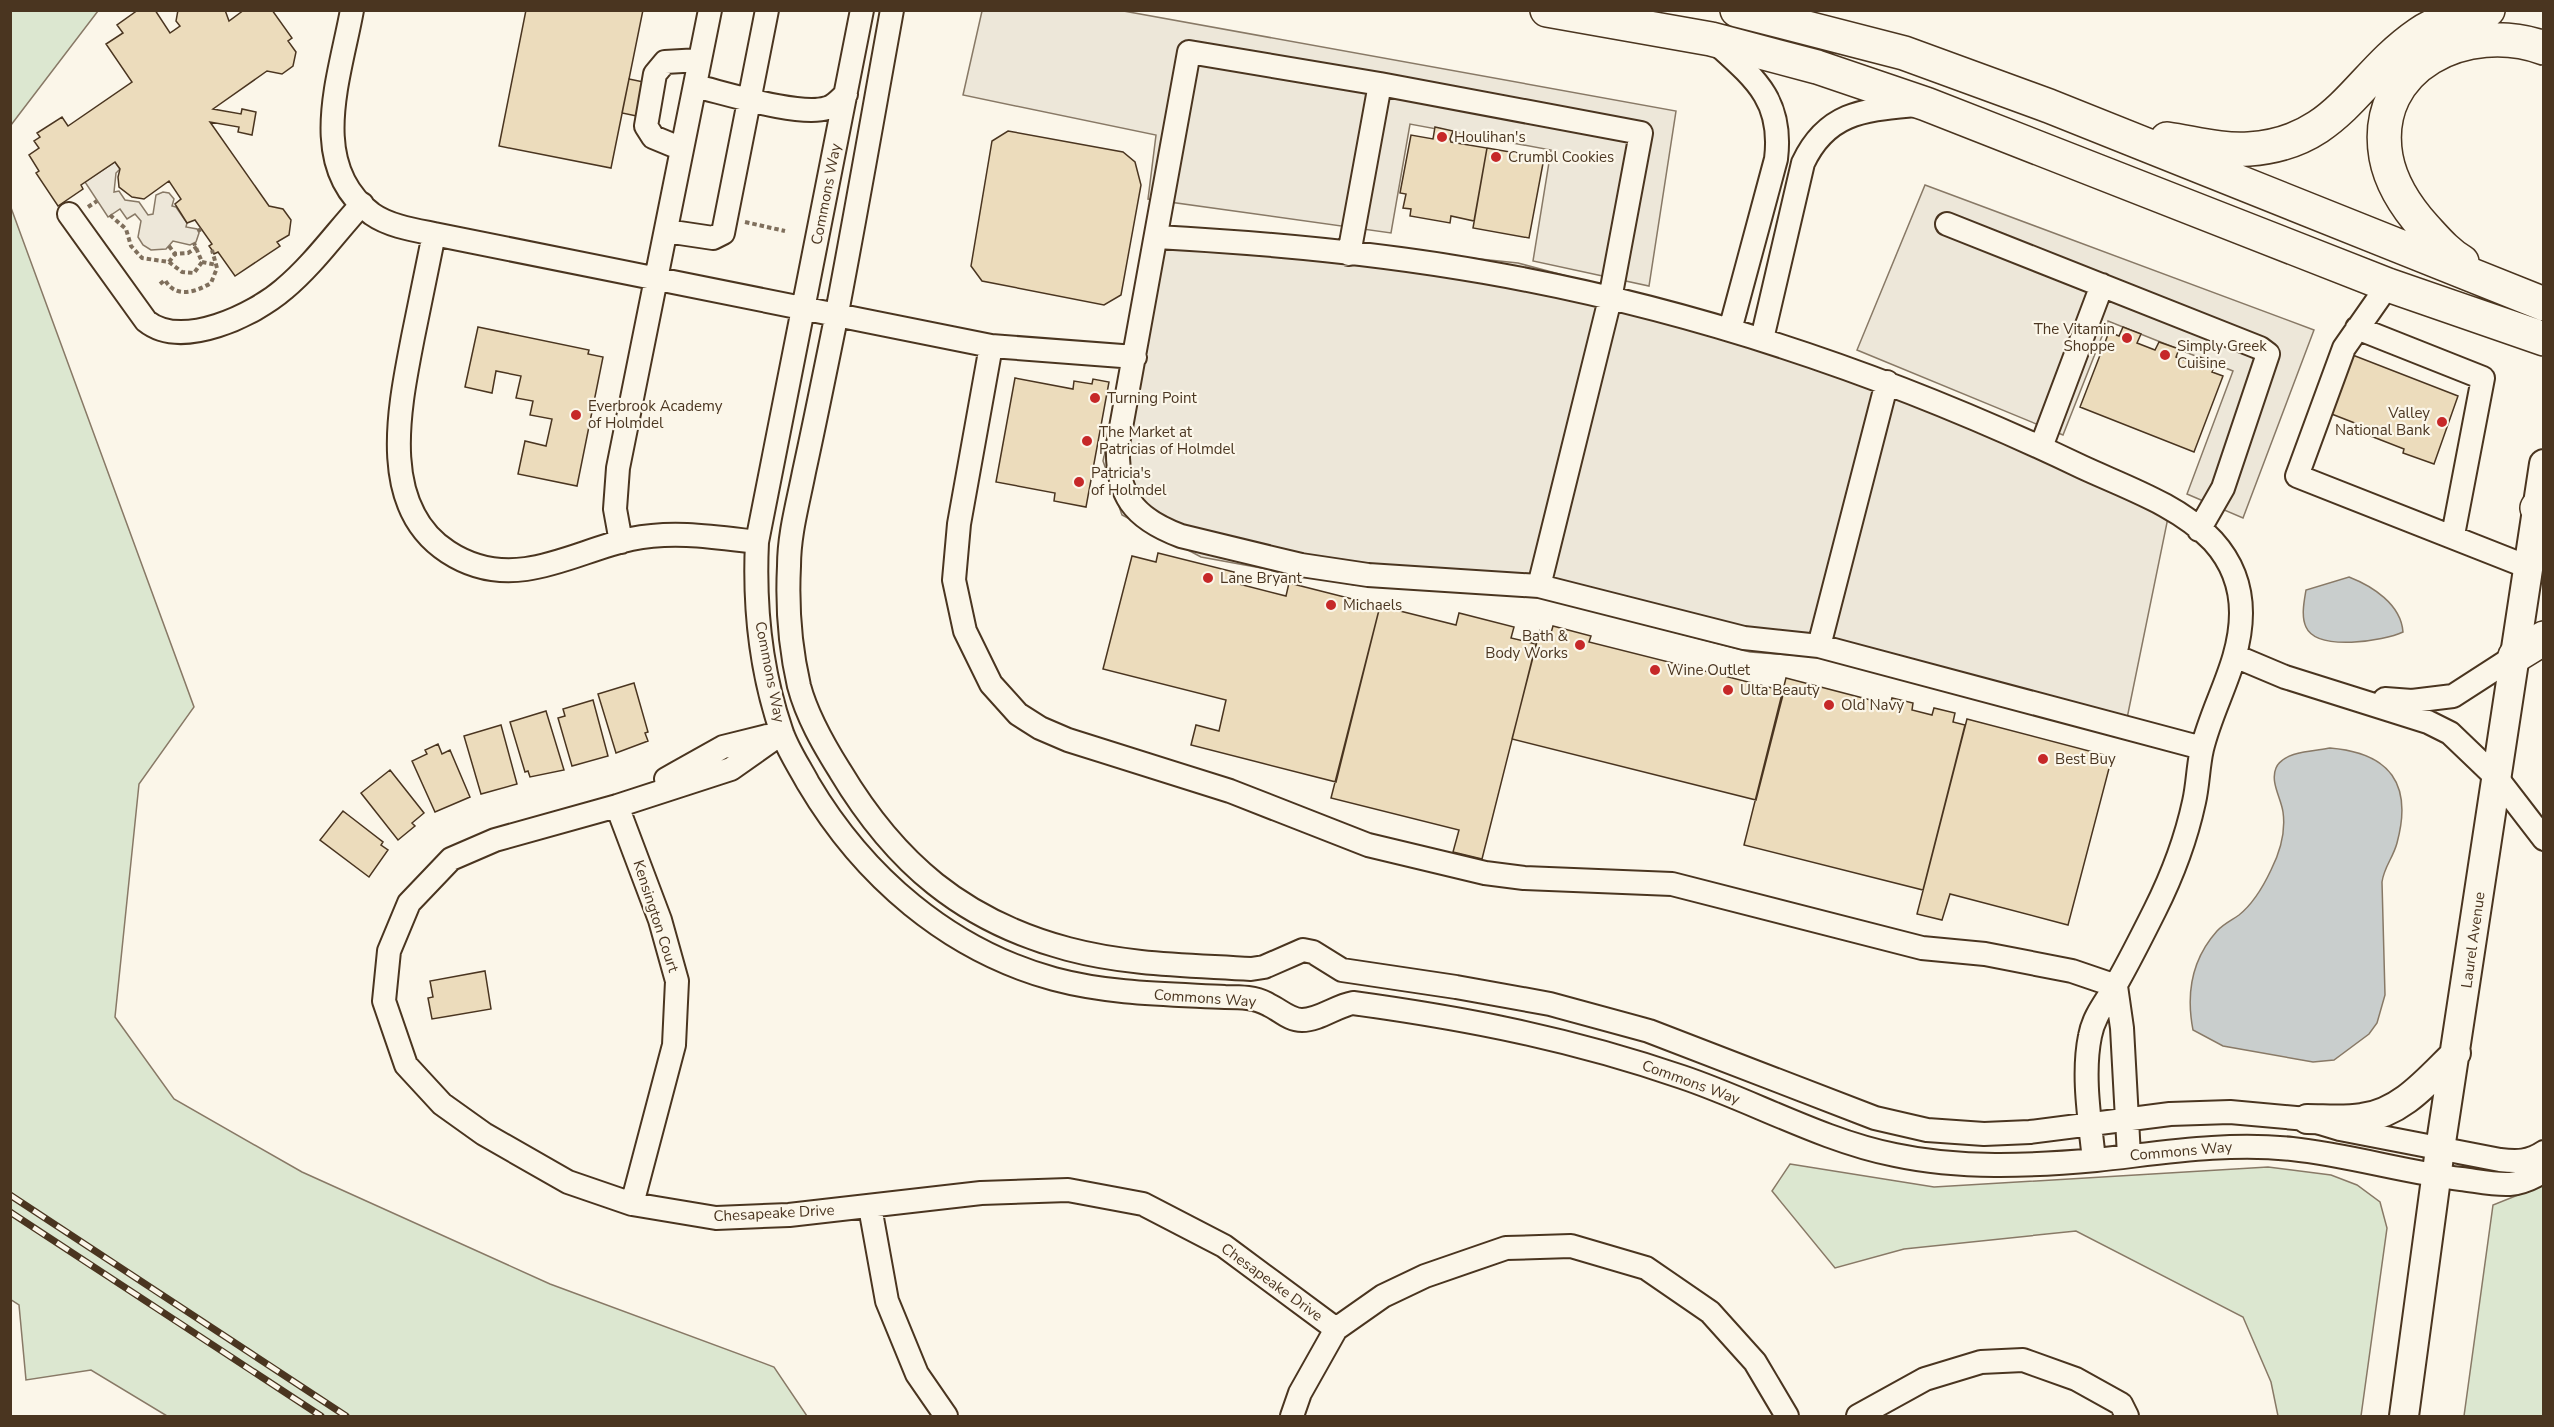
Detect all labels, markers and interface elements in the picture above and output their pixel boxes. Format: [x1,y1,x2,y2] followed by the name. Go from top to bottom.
[1454,127,1526,147] place label: Houlihan's
[1435,130,1449,144] marker: Houlihan's
[806,141,846,246] street label: Commons Way
[1508,147,1614,167] place label: Crumbl Cookies
[1489,150,1503,164] marker: Crumbl Cookies
[2034,319,2115,356] place label: The Vitamin Shoppe
[2120,331,2134,345] marker: The Vitamin Shoppe
[2177,336,2267,373] place label: Simply Greek Cuisine
[2158,348,2172,362] marker: Simply Greek Cuisine
[1107,388,1197,408] place label: Turning Point
[1088,391,1102,405] marker: Turning Point
[588,396,723,433] place label: Everbrook Academy of Holmdel
[2335,403,2430,440] place label: Valley National Bank
[569,408,583,422] marker: Everbrook Academy of Holmdel
[2435,415,2449,429] marker: Valley National Bank
[1099,422,1236,459] place label: The Market at Patricias of Holmdel
[1080,434,1094,448] marker: The Market at Patricias of Holmdel
[1091,463,1167,500] place label: Patricia's of Holmdel
[1072,475,1086,489] marker: Patricia's of Holmdel
[1220,568,1302,588] place label: Lane Bryant
[1201,571,1215,585] marker: Lane Bryant
[1343,595,1402,615] place label: Michaels
[1324,598,1338,612] marker: Michaels
[750,620,790,725] street label: Commons Way
[1485,626,1569,663] place label: Bath & Body Works
[1573,638,1587,652] marker: Bath & Body Works
[1667,660,1751,680] place label: Wine Outlet
[1648,663,1662,677] marker: Wine Outlet
[1740,680,1820,700] place label: Ulta Beauty
[1721,683,1735,697] marker: Ulta Beauty
[1841,695,1904,715] place label: Old Navy
[1822,698,1836,712] marker: Old Navy
[2055,749,2116,769] place label: Best Buy
[2036,752,2050,766] marker: Best Buy
[628,857,684,975] street label: Kensington Court
[2456,891,2490,989] street label: Laurel Avenue
[1153,984,1257,1012] street label: Commons Way
[1639,1055,1743,1109] street label: Commons Way
[2129,1137,2233,1165] street label: Commons Way
[713,1200,835,1226] street label: Chesapeake Drive
[1217,1238,1327,1326] street label: Chesapeake Drive

